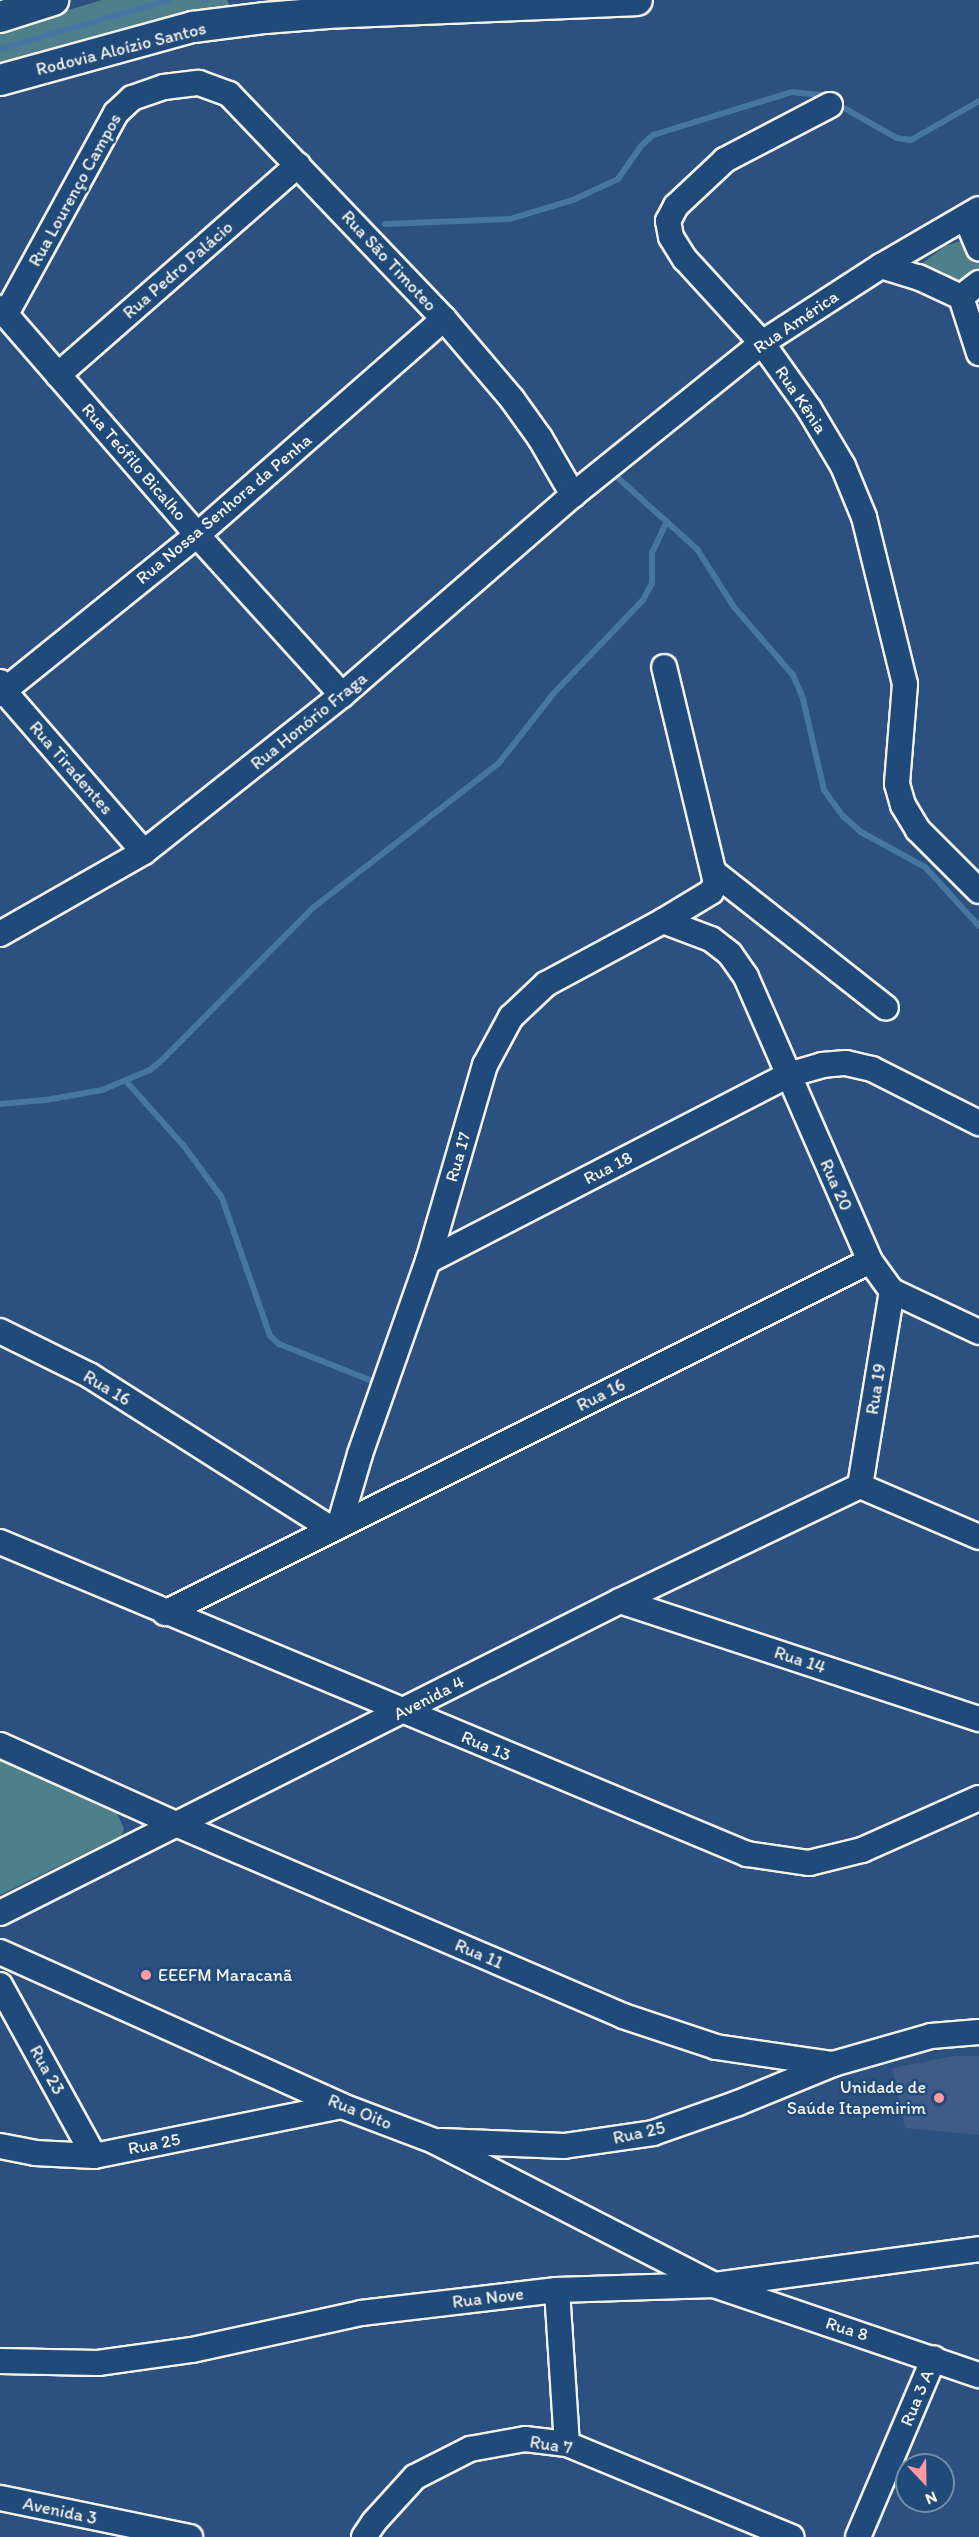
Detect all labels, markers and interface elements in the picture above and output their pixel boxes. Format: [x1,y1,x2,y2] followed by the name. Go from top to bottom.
[33,17,209,81] street label: Rodovia Aloízio Santos
[24,110,126,270] street label: Rua Lourenço Campos
[337,206,441,316] street label: Rua São Timoteo
[119,217,237,323] street label: Rua Pedro Palácio
[749,286,843,358] street label: Rua América
[770,362,832,438] street label: Rua Kênia
[78,399,190,525] street label: Rua Teófilo Bicalho
[132,429,316,589] street label: Rua Nossa Senhora da Penha
[247,668,371,774] street label: Rua Honório Fraga
[25,717,117,819] street label: Rua Tiradentes
[441,1130,475,1184] street label: Rua 17
[580,1147,636,1189] street label: Rua 18
[815,1156,857,1214] street label: Rua 20
[861,1362,891,1416] street label: Rua 19
[79,1365,135,1411] street label: Rua 16
[573,1374,629,1416] street label: Rua 16
[772,1642,828,1678] street label: Rua 14
[390,1671,468,1725] street label: Avenida 4
[458,1726,514,1766] street label: Rua 13
[452,1934,506,1974] street label: Rua 11
[158,1964,292,1986] place label: EEEFM Maracanã
[139,1968,153,1982] marker: EEEFM Maracanã
[25,2042,69,2098] street label: Rua 23
[788,2077,926,2120] place label: Unidade de Saúde Itapemirim
[325,2089,395,2135] street label: Rua Oito
[930,2089,948,2107] marker: Unidade de Saúde Itapemirim
[611,2117,667,2149] street label: Rua 25
[126,2128,182,2160] street label: Rua 25
[451,2283,525,2313] street label: Rua Nove
[823,2312,871,2346] street label: Rua 8
[896,2367,938,2429] street label: Rua 3 A
[528,2431,574,2459] street label: Rua 7
[895,2453,955,2513] north arrow
[923,2487,940,2509] text: N
[21,2493,99,2529] street label: Avenida 3

